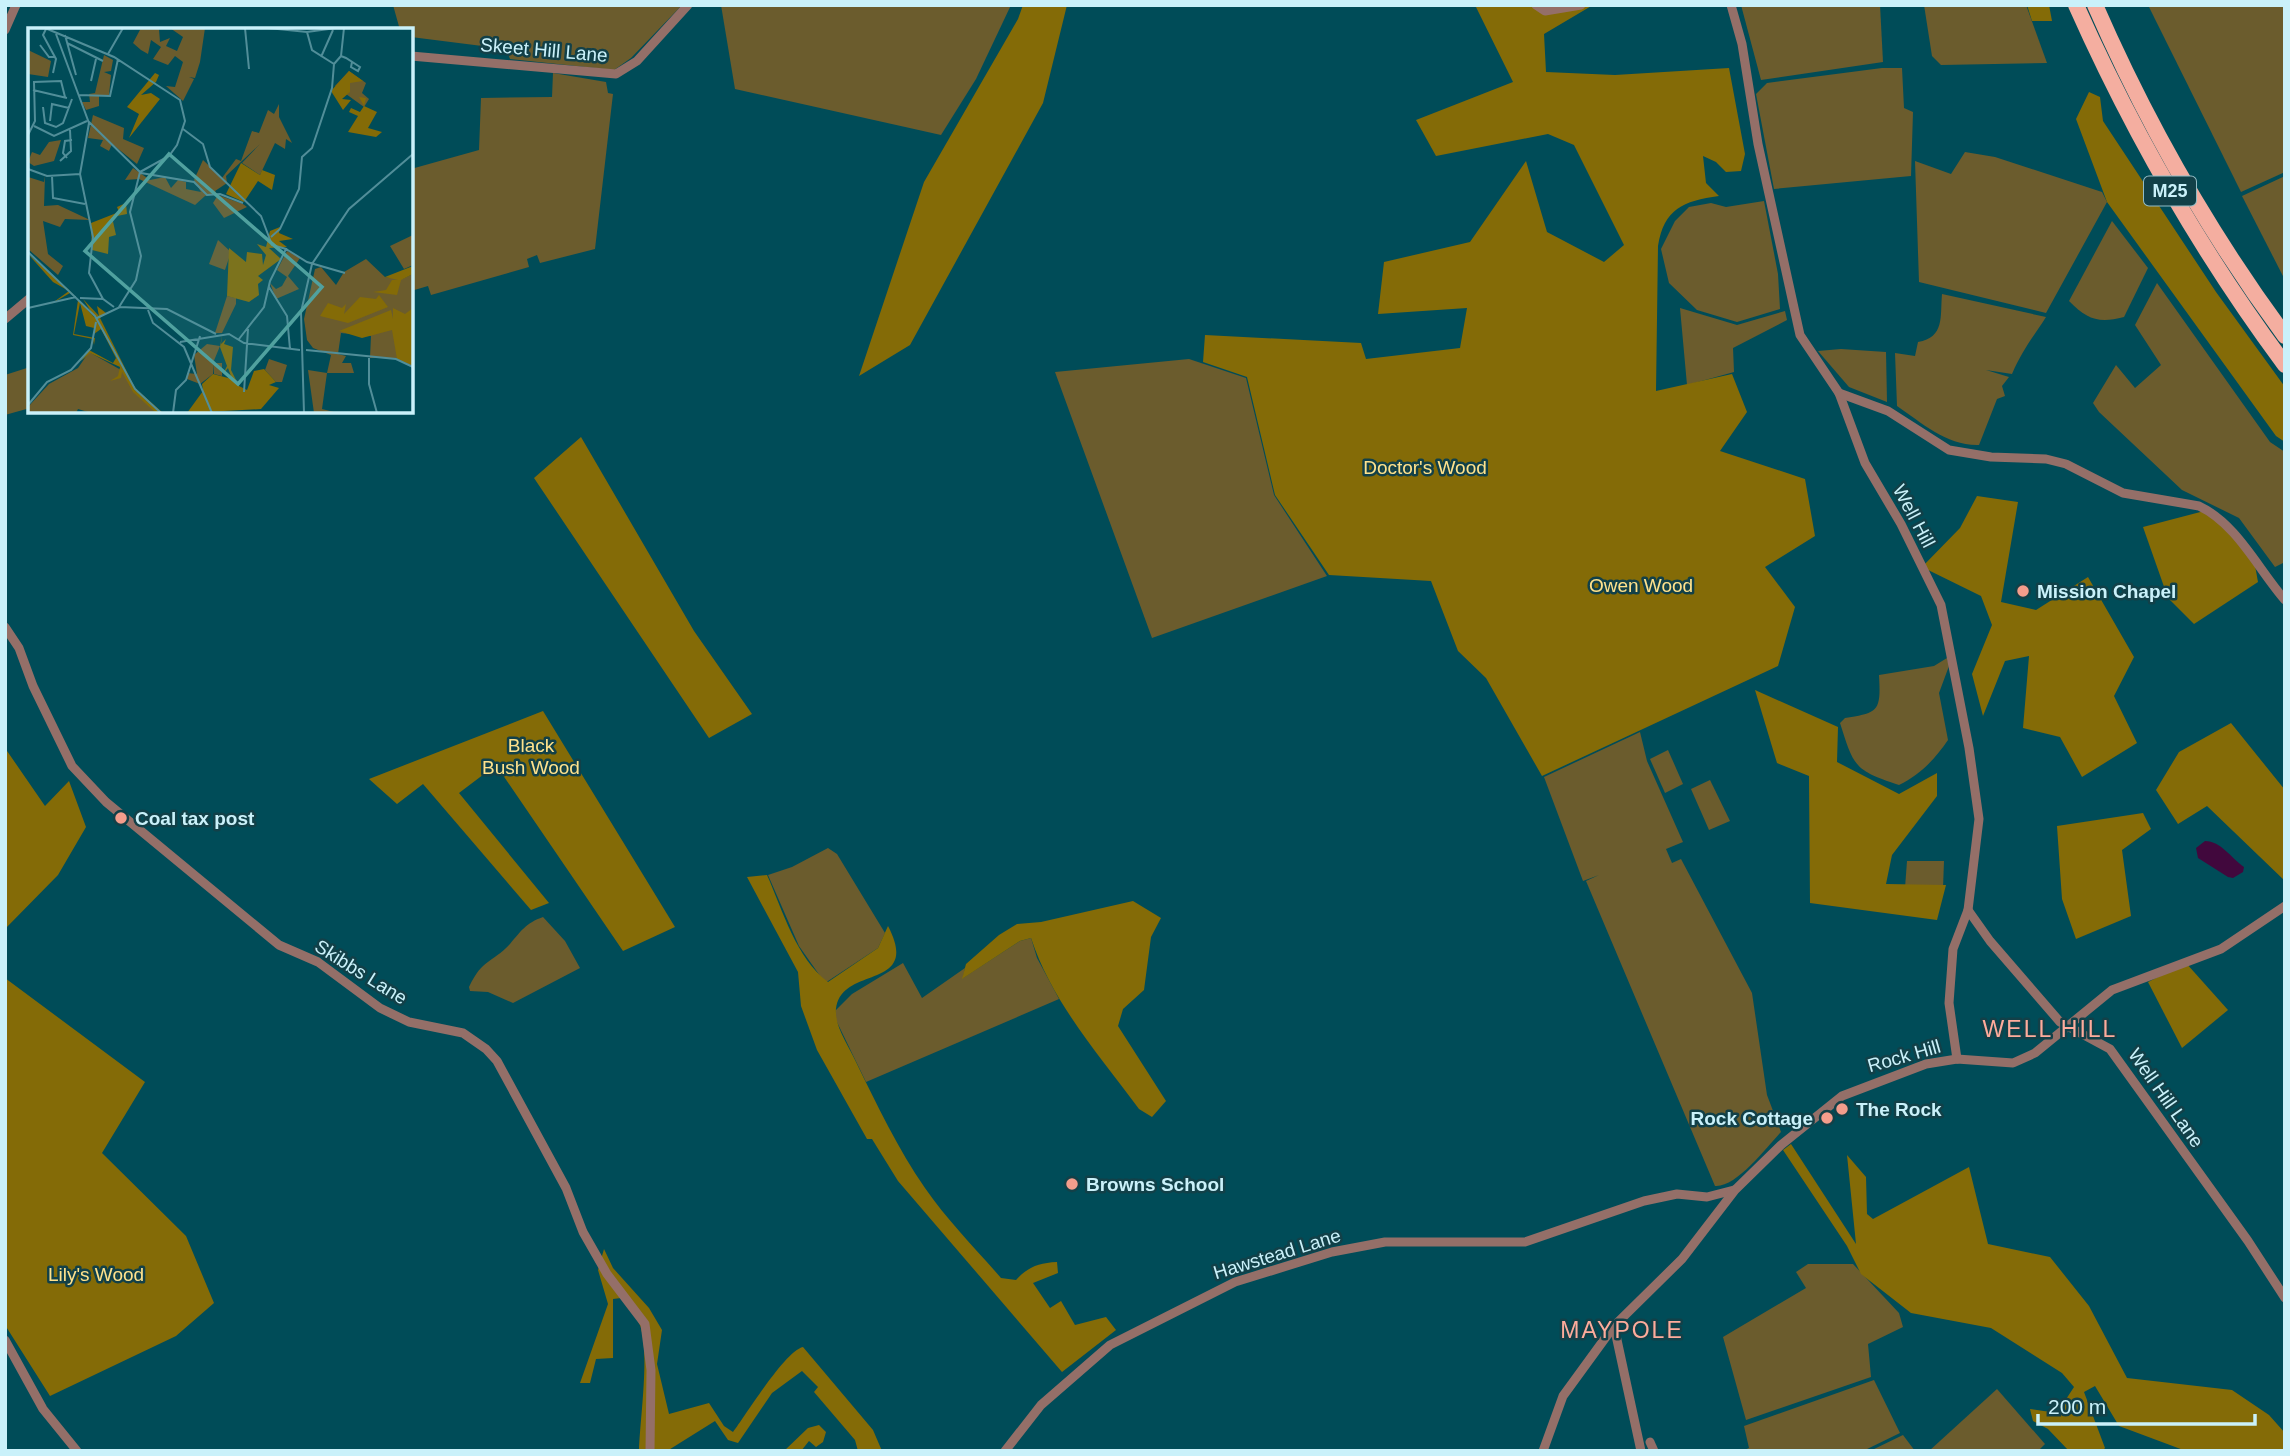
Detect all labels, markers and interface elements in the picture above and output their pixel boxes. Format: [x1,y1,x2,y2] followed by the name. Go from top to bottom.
[28,28,413,413] inset map
[479,34,609,66] street label: Skeet Hill Lane
[2144,176,2196,206] road number: M25
[1363,457,1487,478] park label: Doctor's Wood
[1889,481,1939,551] street label: Well Hill
[1589,575,1693,596] park label: Owen Wood
[2037,581,2176,602] place label: Mission Chapel
[2015,583,2031,599] marker: Mission Chapel
[482,735,580,778] park label: Black Bush Wood
[135,808,255,829] place label: Coal tax post
[113,810,129,826] marker: Coal tax post
[311,935,411,1009] street label: Skibbs Lane
[1983,1016,2117,1042] district label: WELL HILL
[1865,1036,1943,1076] street label: Rock Hill
[2124,1045,2208,1151] street label: Well Hill Lane
[1856,1099,1942,1120] place label: The Rock
[1834,1101,1850,1117] marker: The Rock
[1691,1108,1813,1129] place label: Rock Cottage
[1819,1110,1835,1126] marker: Rock Cottage
[1086,1174,1224,1195] place label: Browns School
[1064,1176,1080,1192] marker: Browns School
[1211,1225,1343,1283] street label: Hawstead Lane
[48,1264,144,1285] park label: Lily's Wood
[1560,1317,1684,1343] district label: MAYPOLE
[2038,1382,2255,1426] scale bar
[2048,1395,2106,1418] text: 200 m

